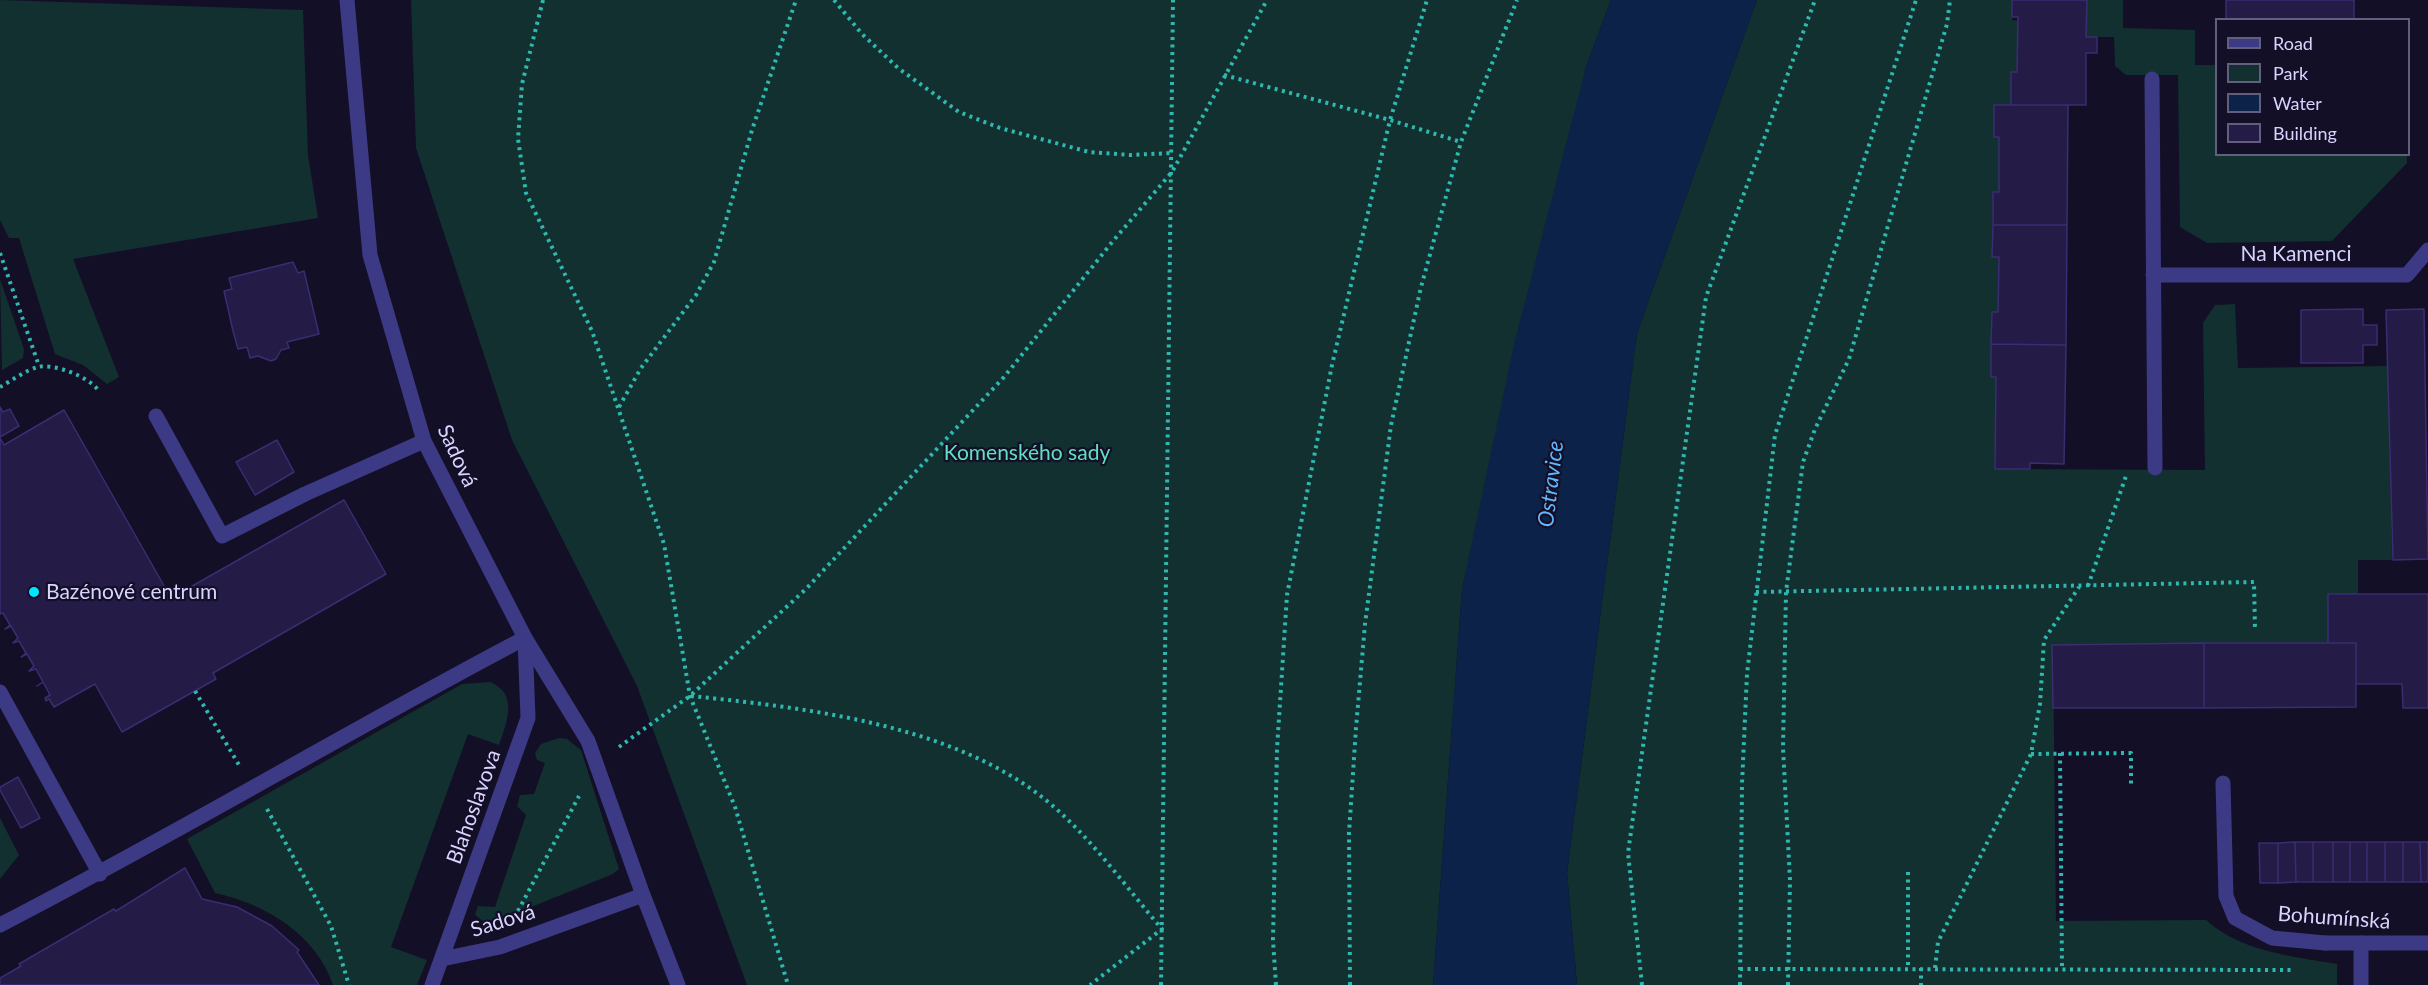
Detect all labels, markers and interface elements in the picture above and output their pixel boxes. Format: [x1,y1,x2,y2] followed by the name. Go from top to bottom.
[2215,18,2410,156] legend
[2273,32,2313,54] text: Road
[2273,62,2308,84] text: Park
[2273,92,2322,114] text: Water
[2273,122,2337,144] text: Building
[2241,241,2351,267] street label: Na Kamenci
[432,421,482,491] street label: Sadová
[1533,439,1569,529] water label: Ostravice
[944,440,1110,466] park label: Komenského sady
[46,579,217,605] place label: Bazénové centrum
[27,585,41,599] marker: Bazénové centrum
[442,746,506,868] street label: Blahoslavova
[468,899,538,943] street label: Sadová
[2277,901,2391,935] street label: Bohumínská

